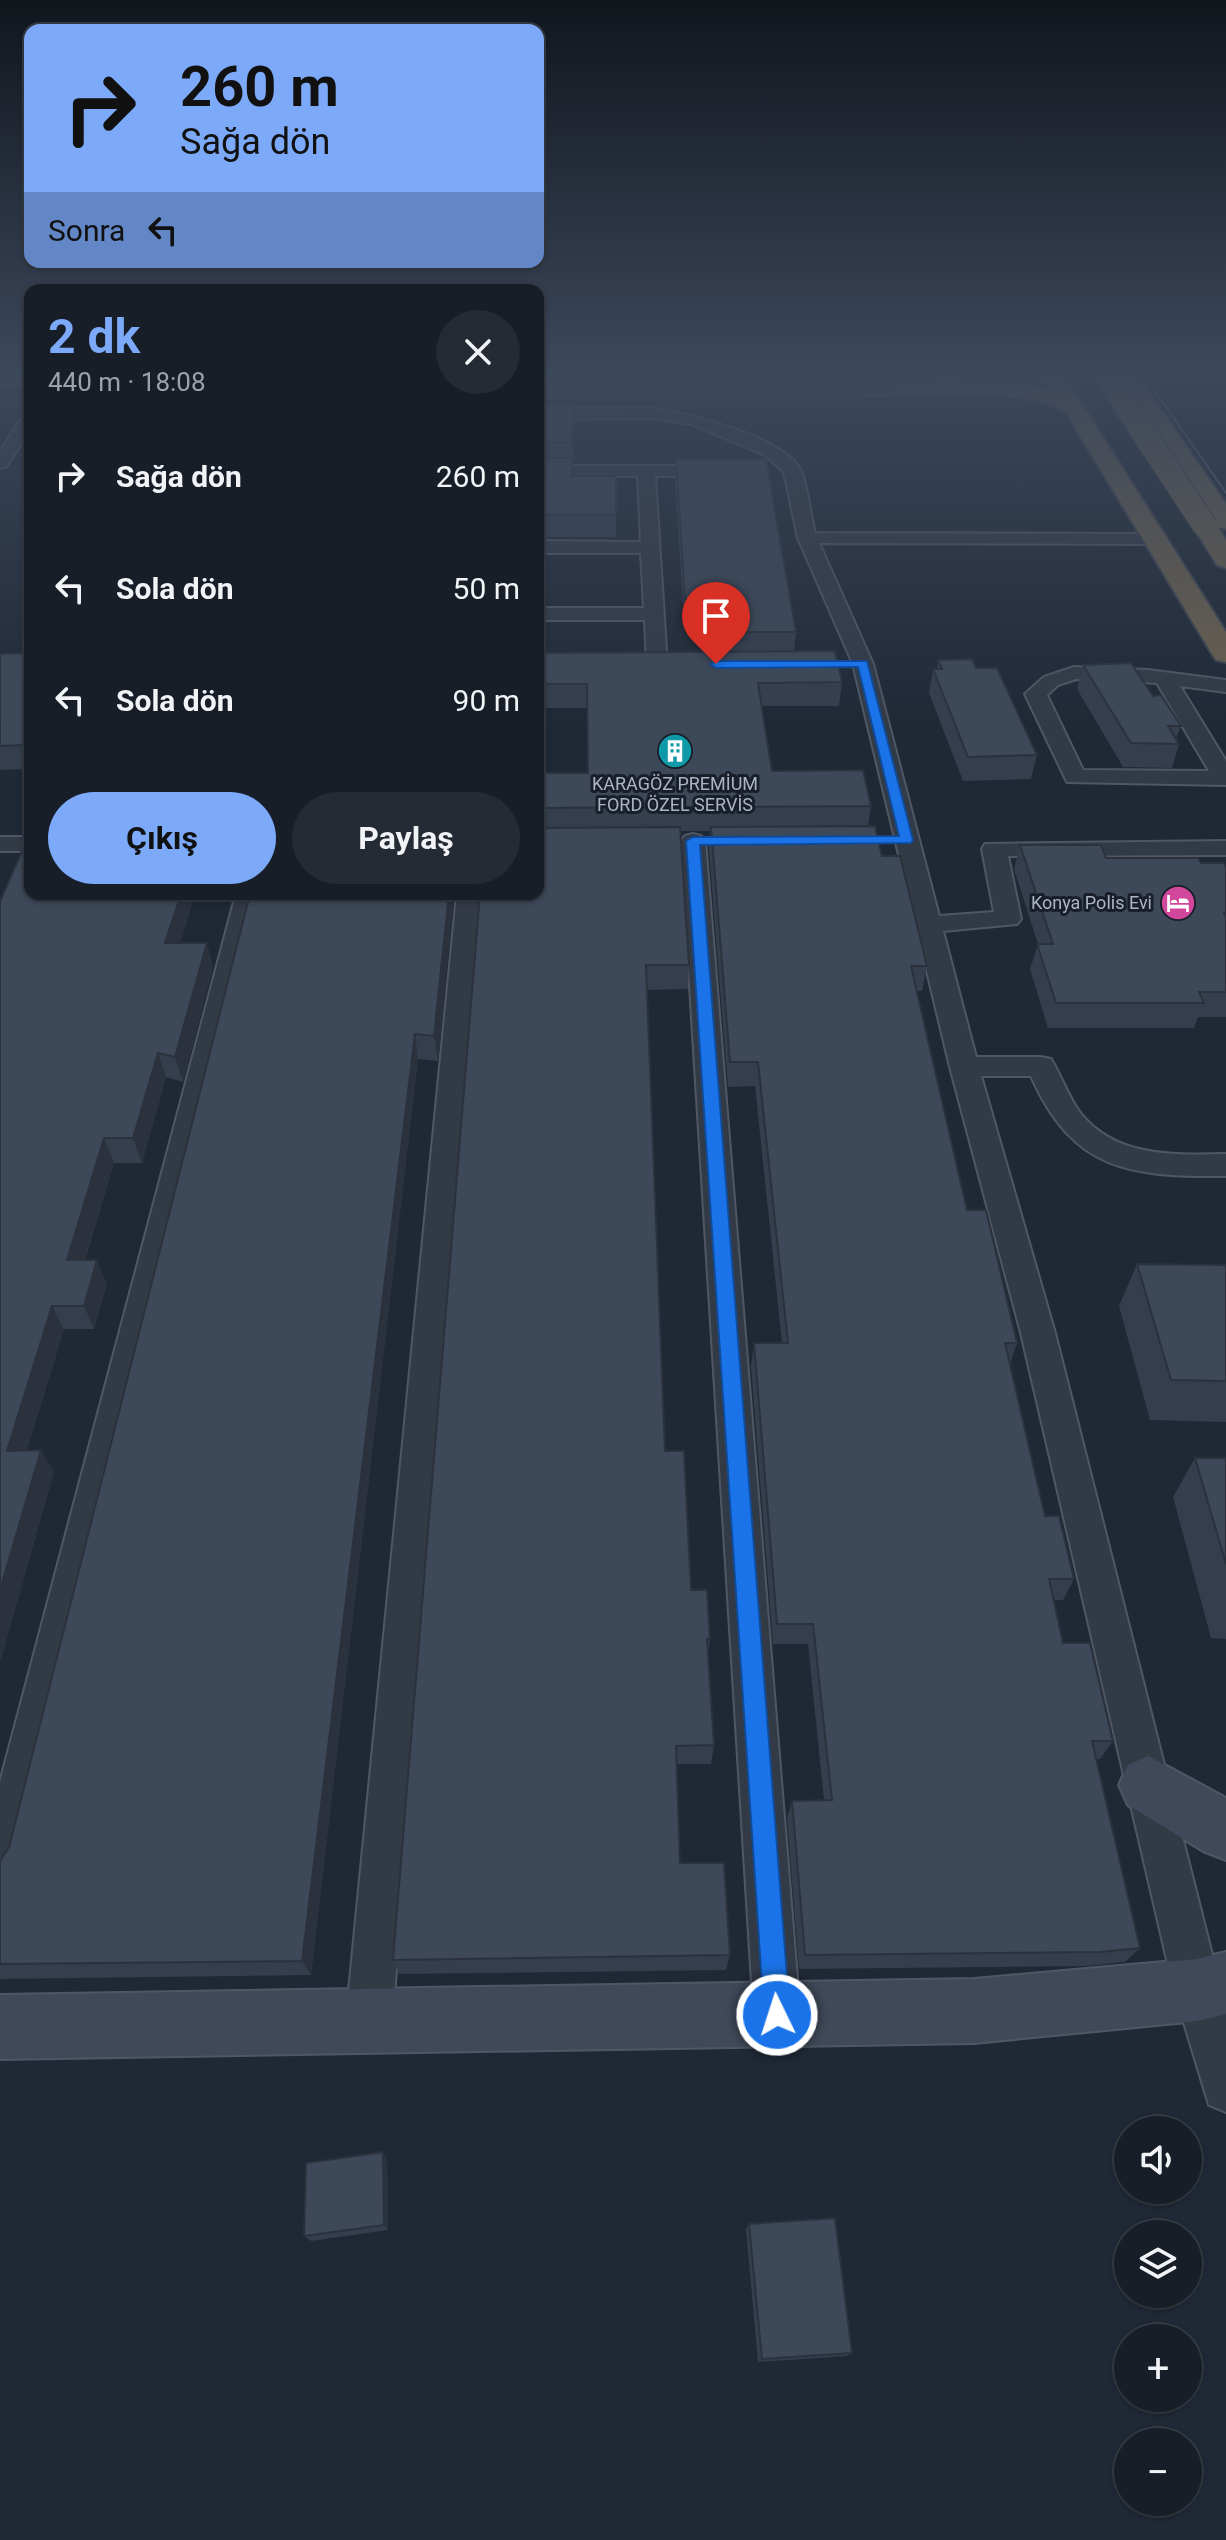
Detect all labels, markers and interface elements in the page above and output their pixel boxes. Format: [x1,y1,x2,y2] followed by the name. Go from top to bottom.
[180,54,339,120] text: 260 m
[48,56,152,160] icon: right
[180,121,330,163] text: Sağa dön
[141,208,185,252] icon: left
[48,213,125,248] text: Sonra
[48,308,140,365] text: 2 dk
[436,310,520,394] button: close
[48,367,206,397] text: 440 m · 18:08
[48,454,92,498] icon: right
[116,459,242,494] text: Sağa dön
[436,459,520,494] text: 260 m
[48,566,92,610] icon: left
[116,571,234,606] text: Sola dön
[453,571,520,606] text: 50 m
[682,582,750,664] pin
[694,594,738,638] icon: arrive
[48,678,92,722] icon: left
[116,683,234,718] text: Sola dön
[453,683,520,718] text: 90 m
[656,732,694,770] building icon: KARAGÖZ PREMİUM FORD ÖZEL SERVİS
[592,773,758,815] place label: KARAGÖZ PREMİUM FORD ÖZEL SERVİS
[48,792,276,884] button: Çıkış
[292,792,520,884] button: Paylaş
[1159,884,1197,922] hotel icon: Konya Polis Evi
[1031,892,1152,913] place label: Konya Polis Evi
[735,1973,819,2057] position arrow
[1114,2116,1202,2516] map controls
[1114,2116,1202,2204] button: sound
[1114,2220,1202,2308] button: layers
[1114,2324,1202,2412] button: +
[1114,2428,1202,2516] button: −

